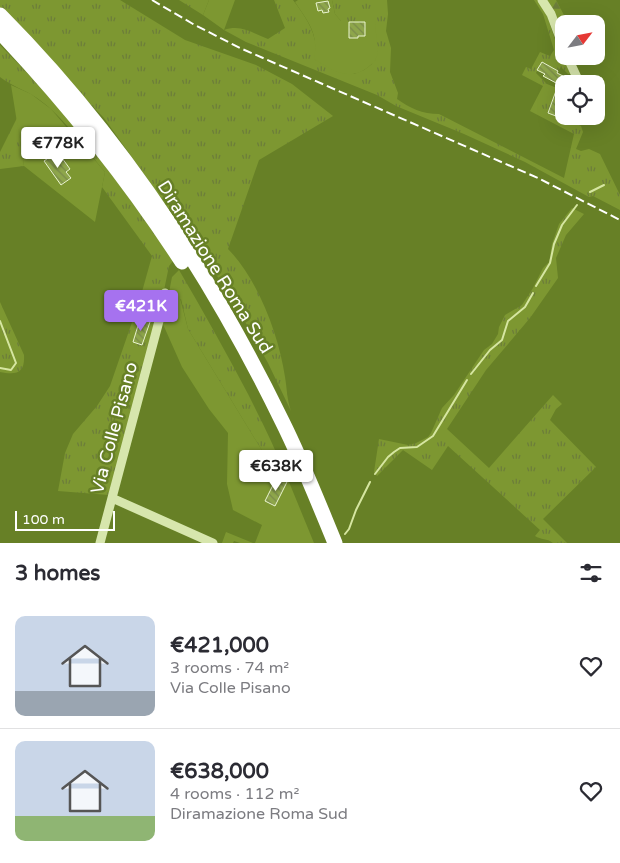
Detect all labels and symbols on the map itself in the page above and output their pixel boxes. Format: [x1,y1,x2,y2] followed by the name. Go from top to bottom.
[555,15,605,65] north arrow
[23,126,93,169] pin: €778K
[153,176,277,358] street label: Diramazione Roma Sud
[106,290,176,332] pin: €421K
[86,360,142,496] street label: Via Colle Pisano
[241,450,311,492] pin: €638K
[15,508,115,531] scale bar

